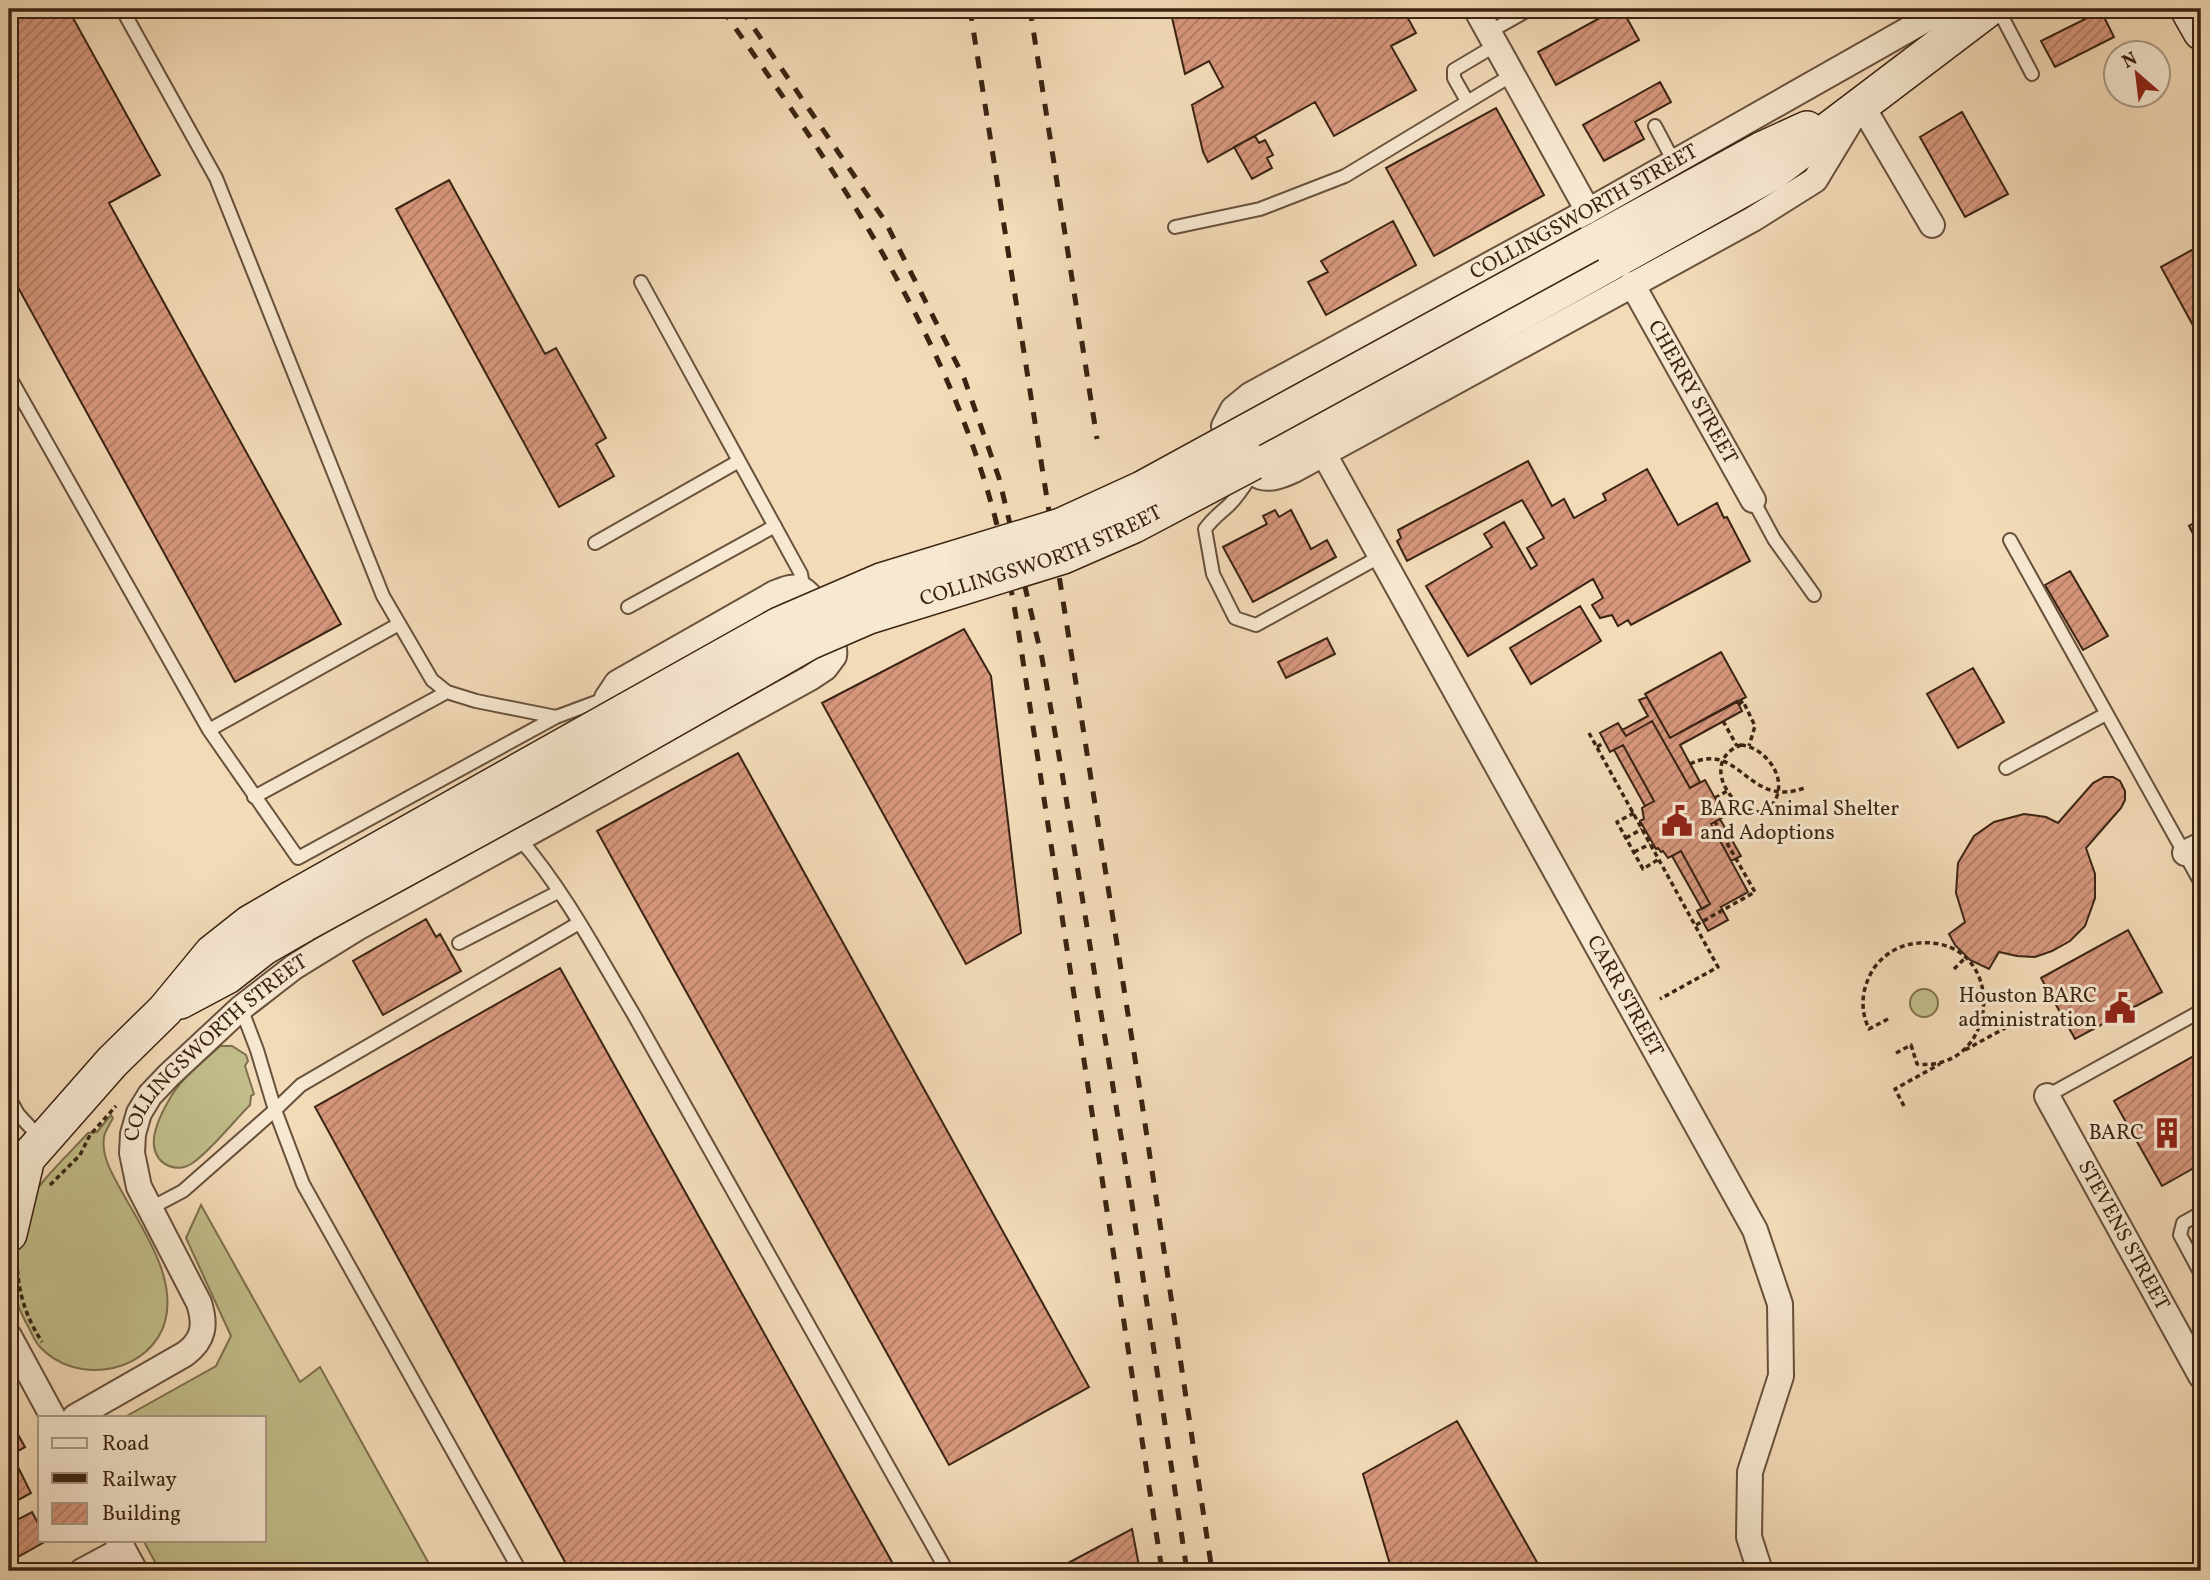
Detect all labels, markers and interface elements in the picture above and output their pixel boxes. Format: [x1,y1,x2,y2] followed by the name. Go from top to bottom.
[2102,38,2172,108] north arrow
[2118,46,2142,75] text: N
[1465,137,1703,287] street label: COLLINGSWORTH STREET
[1641,315,1745,469] street label: CHERRY STREET
[916,498,1167,614] street label: COLLINGSWORTH STREET
[1700,795,1899,848] place label: BARC Animal Shelter and Adoptions
[1660,804,1694,838] public building icon: BARC Animal Shelter and Adoptions
[1580,930,1671,1062] street label: CARR STREET
[118,947,313,1142] street label: COLLINGSWORTH STREET
[1958,982,2097,1035] place label: Houston BARC administration
[2103,991,2137,1025] public building icon: Houston BARC administration
[2150,1116,2184,1150] building icon: BARC
[2089,1119,2144,1148] place label: BARC
[2071,1155,2177,1316] street label: STEVENS STREET
[38,1416,266,1542] legend
[102,1430,149,1459] text: Road
[102,1466,178,1495] text: Railway
[102,1500,181,1529] text: Building

